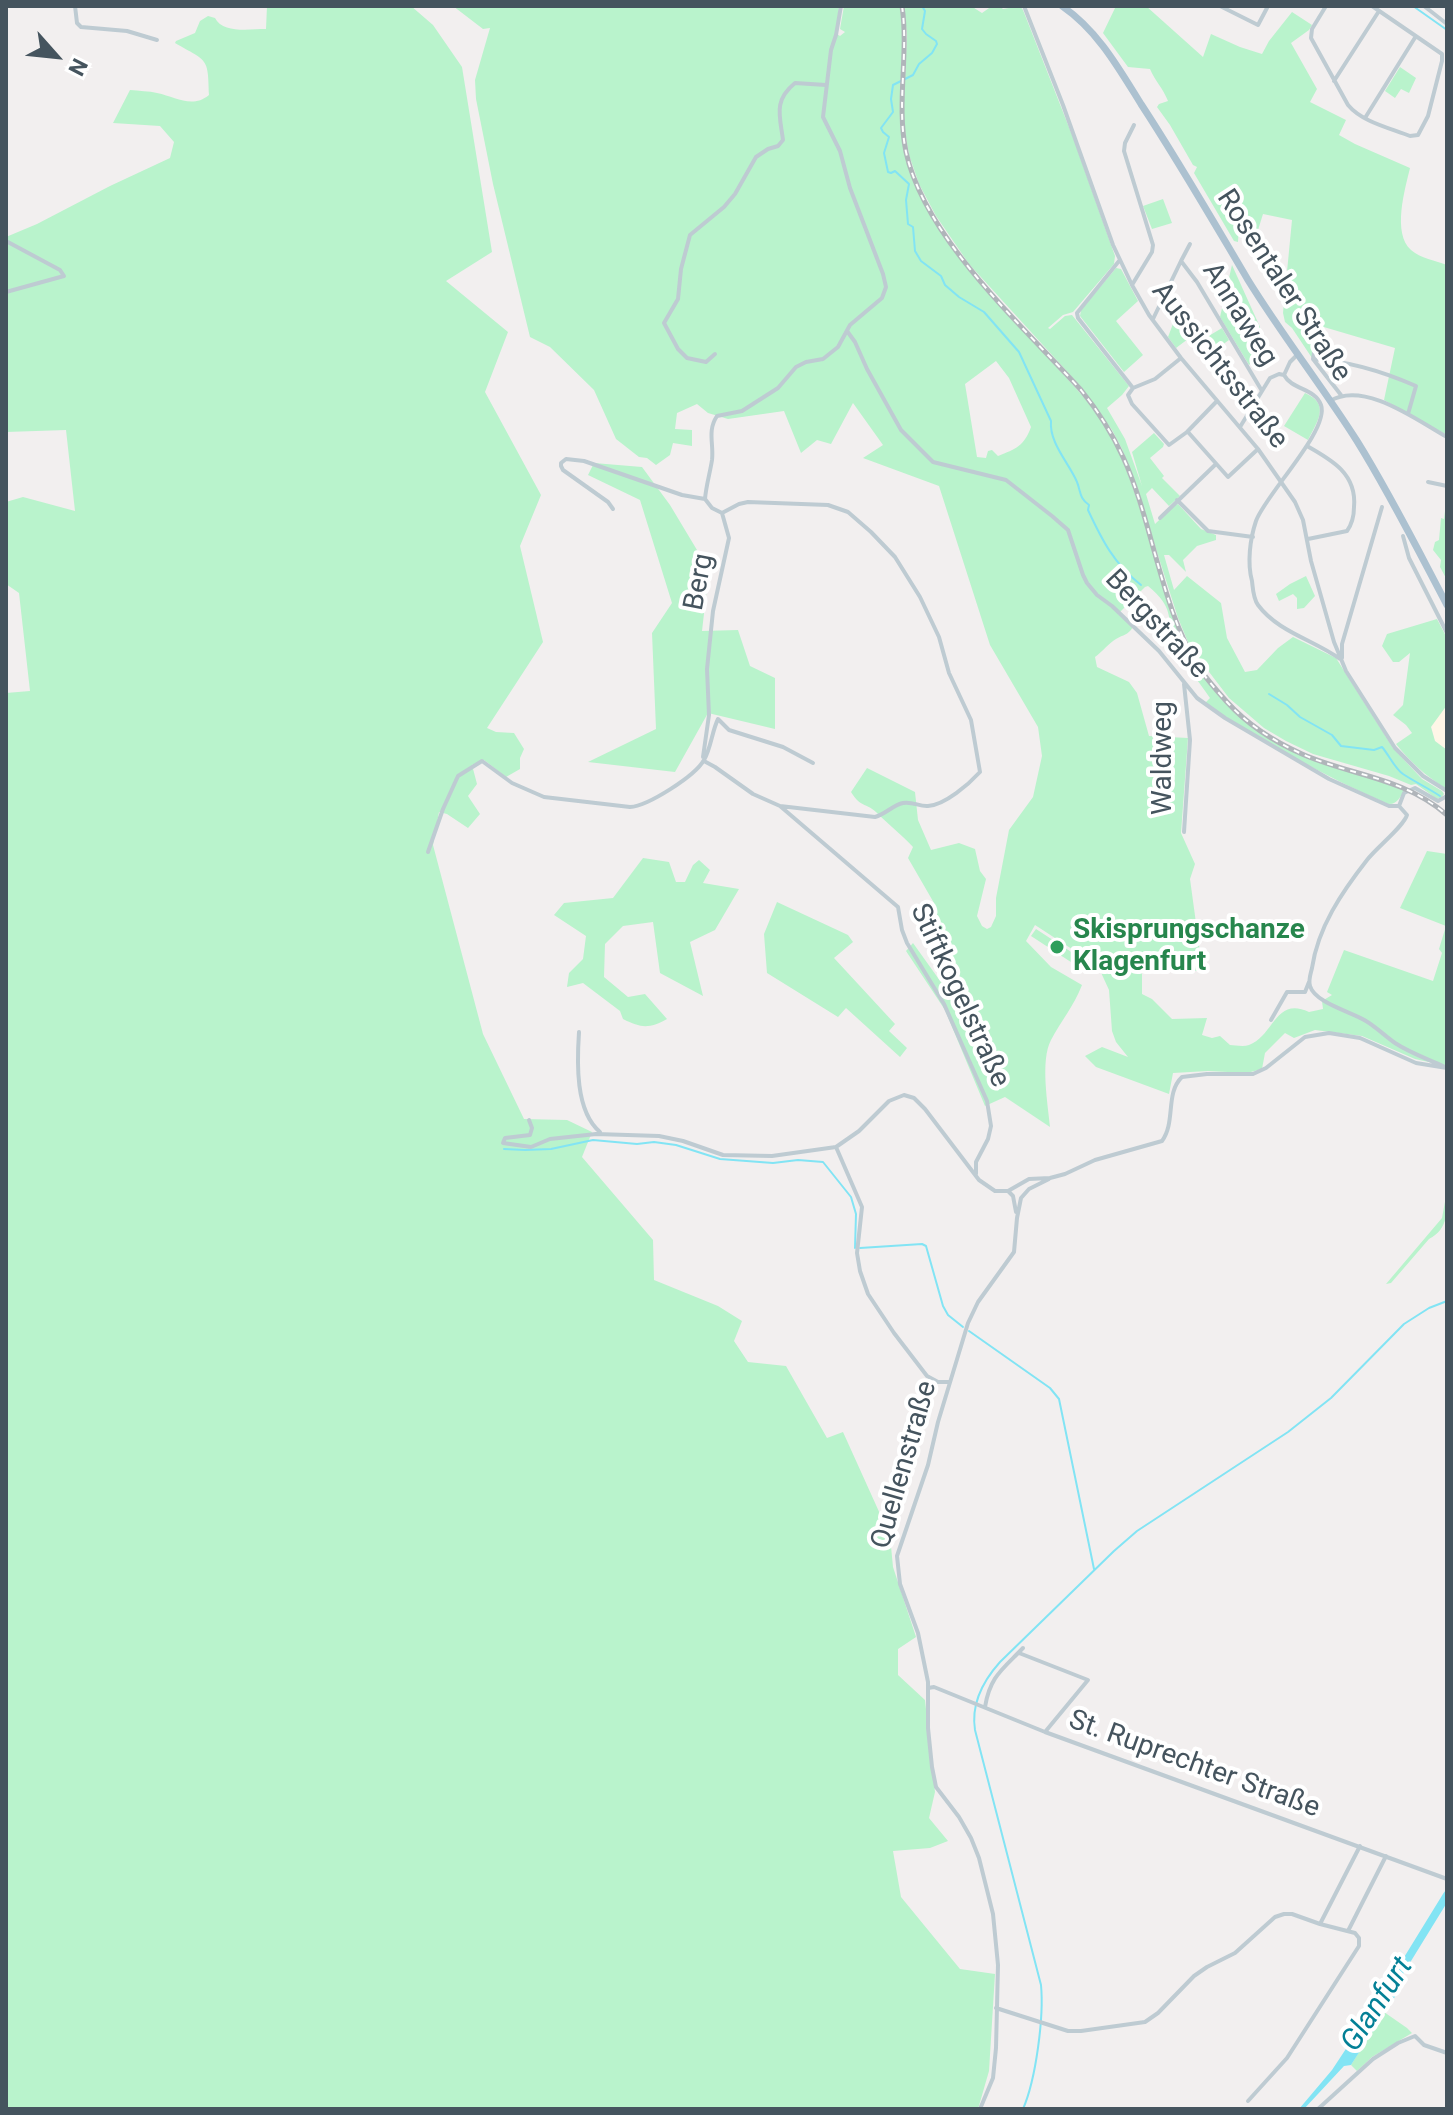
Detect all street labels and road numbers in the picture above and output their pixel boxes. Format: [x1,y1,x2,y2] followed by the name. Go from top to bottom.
[1208,184,1358,388] street label: Rosentaler Straße
[1194,257,1284,373] street label: Annaweg
[1144,276,1294,456] street label: Aussichtsstraße
[678,551,722,613] street label: Berg
[1097,564,1215,686] street label: Bergstraße
[1147,701,1181,815] street label: Waldweg
[902,899,1016,1093] street label: Stiftkogelstraße
[865,1377,945,1553] street label: Quellenstraße
[1064,1704,1324,1826] street label: St. Ruprechter Straße

